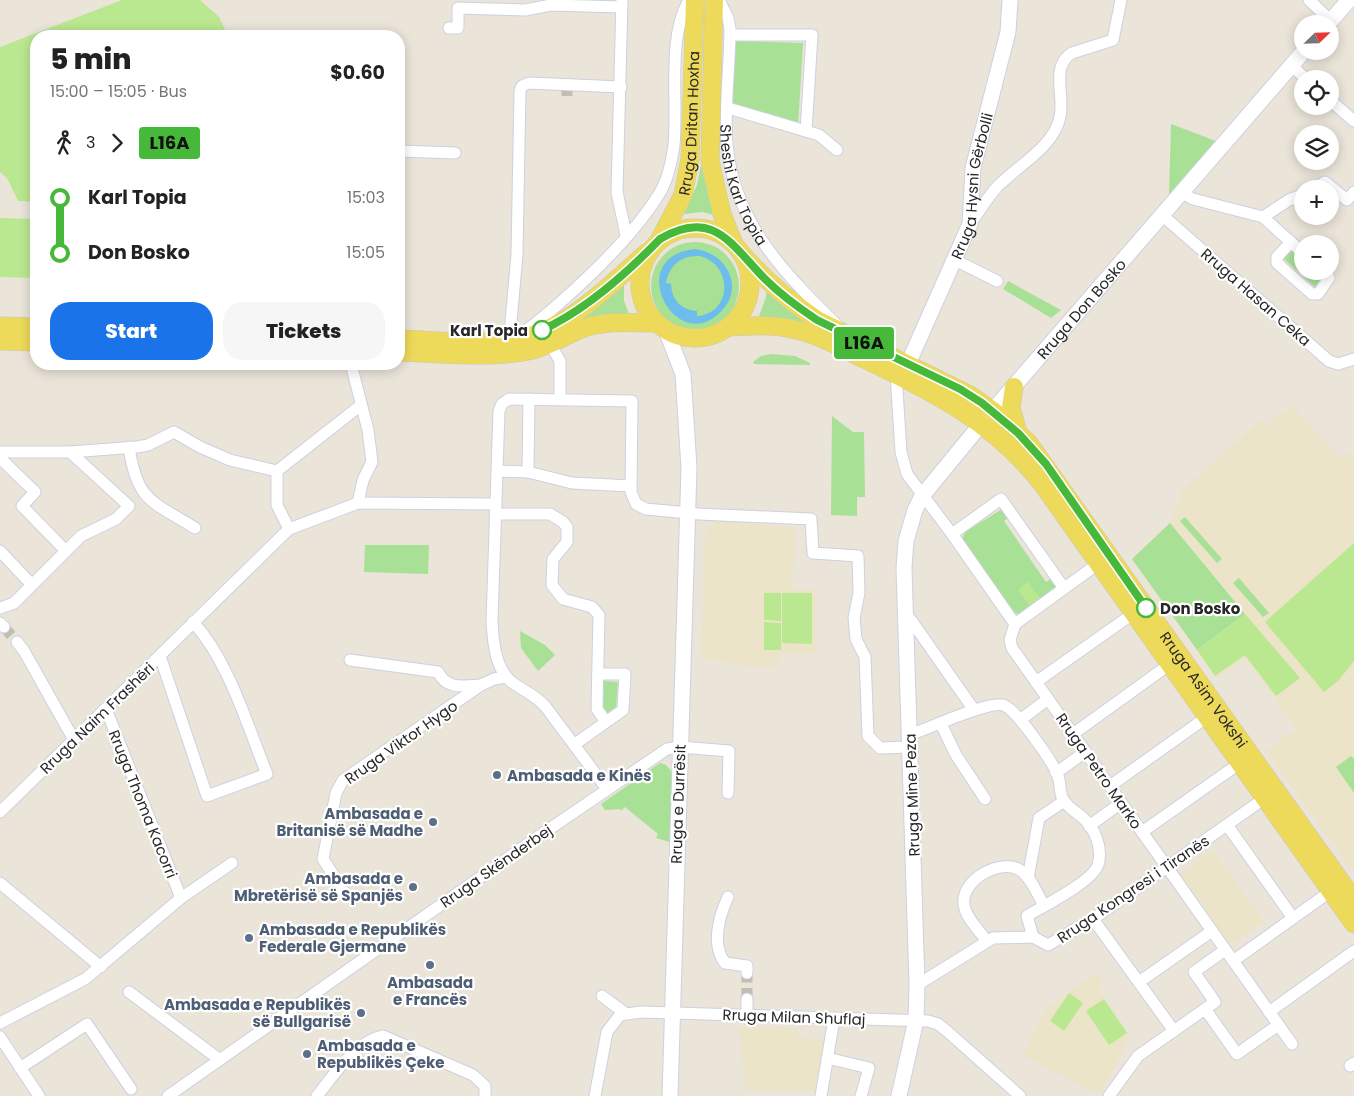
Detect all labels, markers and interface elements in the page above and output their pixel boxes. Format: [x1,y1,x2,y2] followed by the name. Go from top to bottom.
[1294,15,1339,60] north arrow
[1294,15,1339,280] map controls
[50,40,131,79] text: 5 min
[673,51,704,197] street label: Rruga Dritan Hoxha
[330,59,385,86] text: $0.60
[1294,70,1339,115] button: locate
[50,80,187,103] text: 15:00 – 15:05 · Bus
[945,110,997,262] street label: Rruga Hysni Gërbolli
[716,124,773,249] street label: Sheshi Karl Topia
[1294,125,1339,170] button: layers
[50,129,78,157] icon: walk
[103,129,131,157] icon: forward
[149,130,190,155] text: L16A
[86,131,95,154] text: 3
[1294,180,1339,225] button: +
[88,184,187,211] text: Karl Topia
[347,186,385,209] text: 15:03
[1294,235,1339,280] button: −
[88,239,190,266] text: Don Bosko
[346,241,385,264] text: 15:05
[1196,243,1316,351] street label: Rruga Hasan Ceka
[1032,254,1130,363] street label: Rruga Don Bosko
[50,302,213,360] button: Start
[223,302,385,360] button: Tickets
[450,320,528,341] place label: Karl Topia
[532,320,552,340] marker: Karl Topia
[829,327,899,359] line badge: L16A
[844,330,884,355] text: L16A
[1136,598,1156,618] marker: Don Bosko
[1160,598,1241,619] place label: Don Bosko
[1155,627,1253,752] street label: Rruga Asim Vokshi
[35,658,159,778] street label: Rruga Naim Frashëri
[340,695,462,789] street label: Rruga Viktor Hygo
[1051,709,1147,833] street label: Rruga Petro Marko
[104,727,182,881] street label: Rruga Thoma Kacorri
[899,733,925,857] street label: Rruga Mine Peza
[665,744,691,864] street label: Rruga e Durrësit
[507,765,651,786] place label: Ambasada e Kinës
[491,769,503,781] marker: Ambasada e Kinës
[276,803,423,841] place label: Ambasada e Britanisë së Madhe
[427,816,439,828] marker: Ambasada e Britanisë së Madhe
[436,819,556,913] street label: Rruga Skënderbej
[1053,830,1213,948] street label: Rruga Kongresi i Tiranës
[234,868,403,906] place label: Ambasada e Mbretërisë së Spanjës
[407,881,419,893] marker: Ambasada e Mbretërisë së Spanjës
[259,919,446,957] place label: Ambasada e Republikës Federale Gjermane
[243,932,255,944] marker: Ambasada e Republikës Federale Gjermane
[424,959,436,971] marker: Ambasada e Francës
[387,972,473,1010] place label: Ambasada e Francës
[164,994,351,1032] place label: Ambasada e Republikës së Bullgarisë
[722,1004,866,1030] street label: Rruga Milan Shuflaj
[355,1007,367,1019] marker: Ambasada e Republikës së Bullgarisë
[317,1035,445,1073] place label: Ambasada e Republikës Çeke
[301,1048,313,1060] marker: Ambasada e Republikës Çeke

